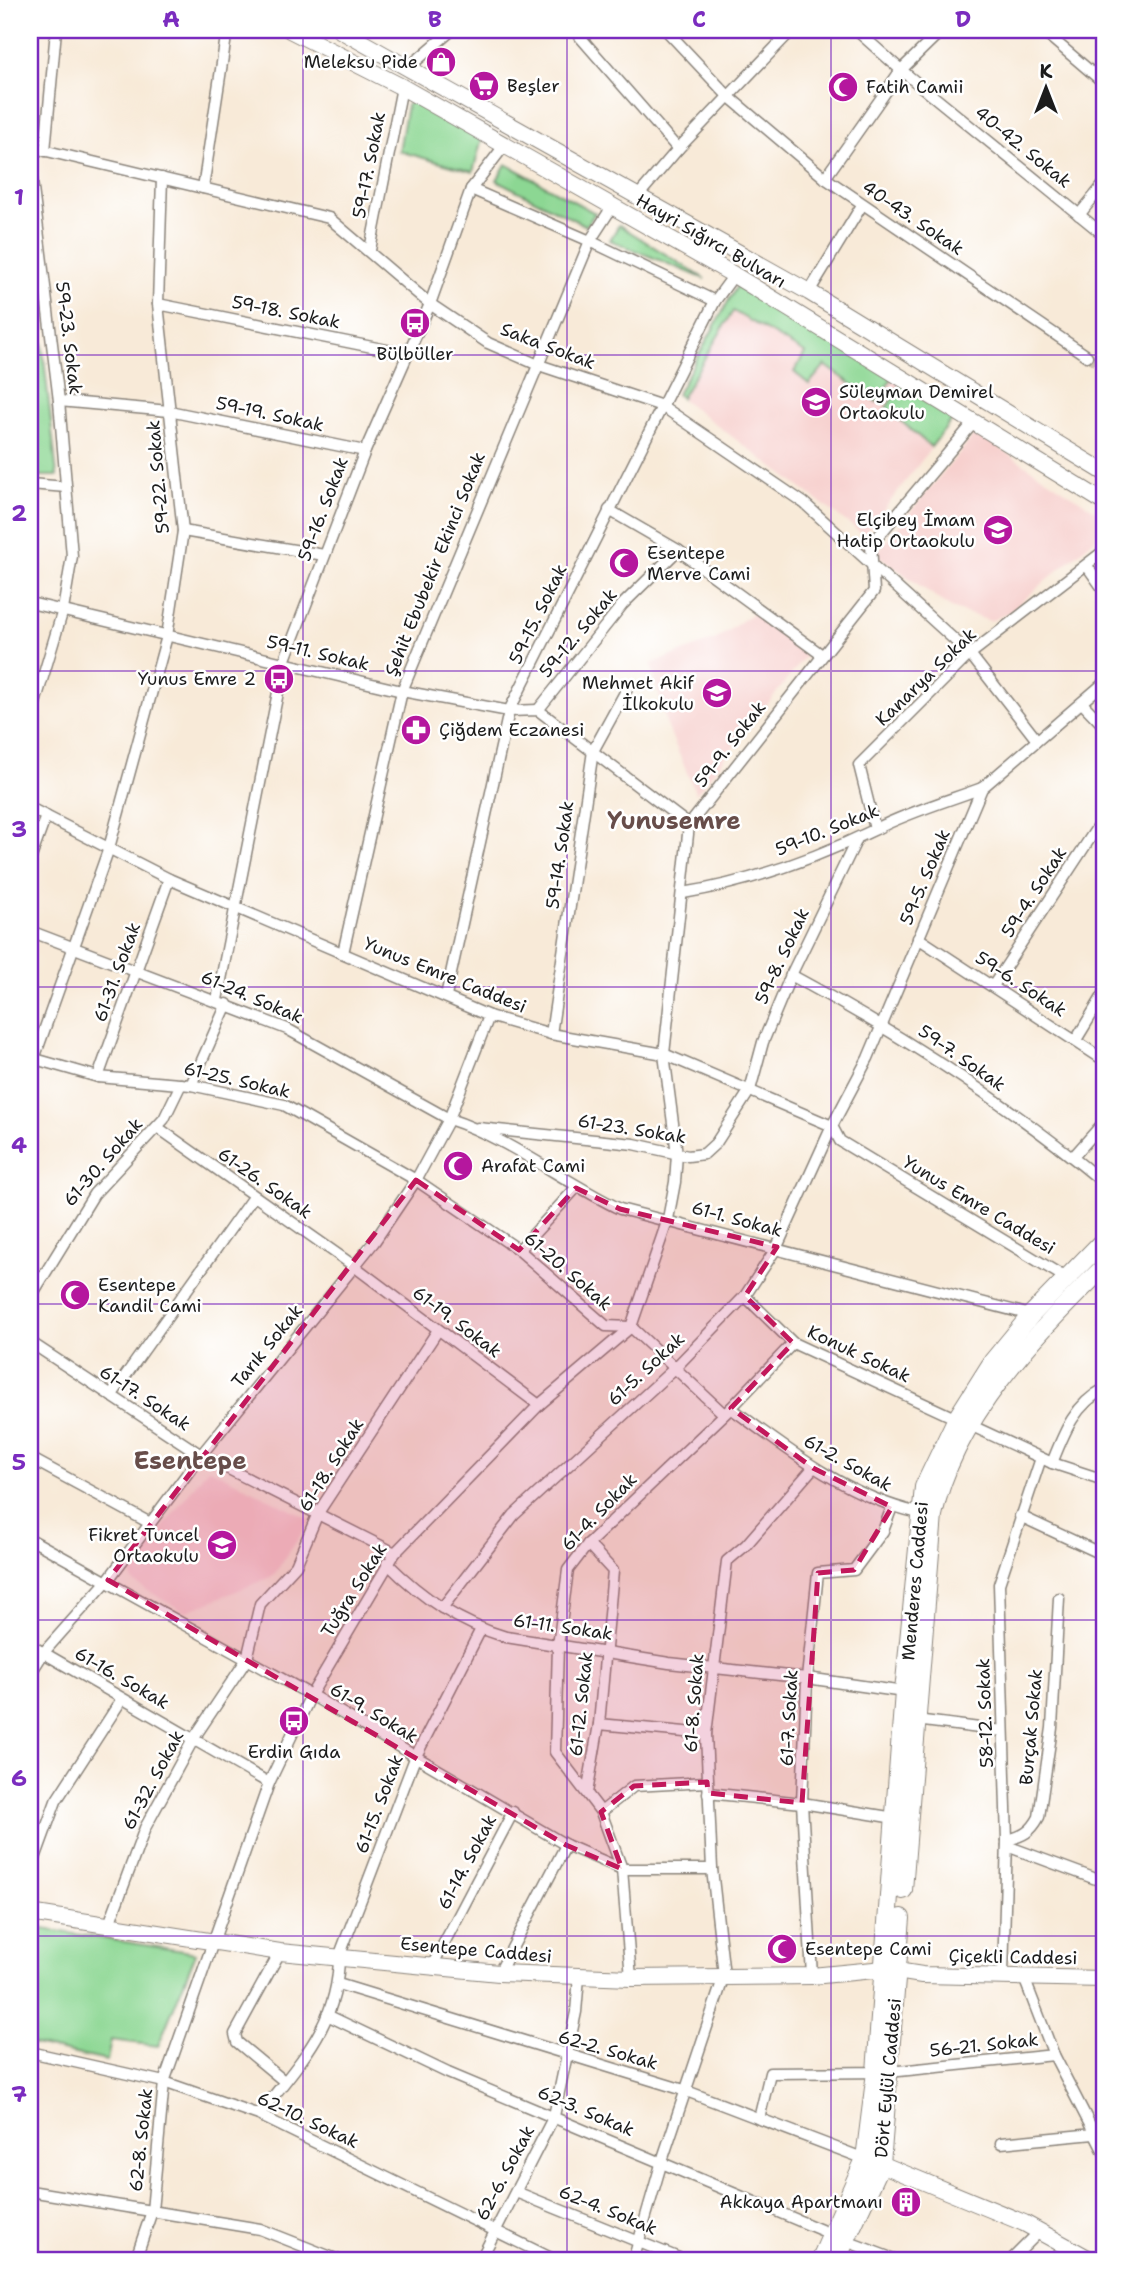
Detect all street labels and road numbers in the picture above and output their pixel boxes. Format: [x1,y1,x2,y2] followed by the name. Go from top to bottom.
[970,101,1076,193] street label: 40-42. Sokak
[347,110,391,220] street label: 59-17. Sokak
[857,175,969,261] street label: 40-43. Sokak
[632,188,790,294] street label: Hayri Sığırcı Bulvarı
[50,280,88,396] street label: 59-23. Sokak
[230,290,342,334] street label: 59-18. Sokak
[497,317,599,375] street label: Saka Sokak
[214,391,326,437] street label: 59-19. Sokak
[141,419,175,535] street label: 59-22. Sokak
[379,448,491,680] street label: Şehit Ebubekir Ekinci Sokak
[292,453,354,565] street label: 59-16. Sokak
[503,560,573,668] street label: 59-15. Sokak
[534,583,622,683] street label: 59-12. Sokak
[870,623,982,731] street label: Kanarya Sokak
[264,630,372,676] street label: 59-11. Sokak
[689,696,771,792] street label: 59-9. Sokak
[772,798,882,862] street label: 59-10. Sokak
[541,799,579,911] street label: 59-14. Sokak
[894,826,956,928] street label: 59-5. Sokak
[996,842,1072,942] street label: 59-4. Sokak
[749,904,815,1008] street label: 59-8. Sokak
[88,919,146,1025] street label: 61-31. Sokak
[360,931,530,1019] street label: Yunus Emre Caddesi
[971,946,1071,1022] street label: 59-6. Sokak
[197,965,307,1029] street label: 61-24. Sokak
[914,1019,1010,1097] street label: 59-7. Sokak
[181,1056,293,1104] street label: 61-25. Sokak
[576,1109,688,1149] street label: 61-23. Sokak
[58,1113,148,1211] street label: 61-30. Sokak
[213,1142,317,1224] street label: 61-26. Sokak
[898,1150,1060,1260] street label: Yunus Emre Caddesi
[689,1195,785,1243] street label: 61-1. Sokak
[519,1226,617,1316] street label: 61-20. Sokak
[408,1281,506,1363] street label: 61-19. Sokak
[226,1299,308,1393] street label: Tarık Sokak
[804,1320,914,1388] street label: Konuk Sokak
[602,1327,690,1411] street label: 61-5. Sokak
[95,1360,195,1436] street label: 61-17. Sokak
[293,1414,369,1516] street label: 61-18. Sokak
[799,1429,897,1497] street label: 61-2. Sokak
[556,1468,642,1556] street label: 61-4. Sokak
[896,1500,934,1662] street label: Menderes Caddesi
[316,1538,392,1642] street label: Tuğra Sokak
[512,1608,614,1646] street label: 61-11. Sokak
[70,1641,174,1715] street label: 61-16. Sokak
[564,1650,598,1758] street label: 61-12. Sokak
[679,1653,709,1753] street label: 61-8. Sokak
[971,1658,999,1768] street label: 58-12. Sokak
[1014,1668,1048,1786] street label: Burçak Sokak
[774,1669,804,1767] street label: 61-7. Sokak
[325,1677,423,1749] street label: 61-9. Sokak
[117,1726,189,1834] street label: 61-32. Sokak
[349,1751,409,1857] street label: 61-15. Sokak
[432,1810,502,1914] street label: 61-14. Sokak
[399,1931,553,1969] street label: Esentepe Caddesi
[948,1944,1078,1970] street label: Çiçekli Caddesi
[869,1997,907,2159] street label: Dört Eylül Caddesi
[555,2024,661,2076] street label: 62-2. Sokak
[928,2027,1040,2063] street label: 56-21. Sokak
[534,2080,638,2142] street label: 62-3. Sokak
[253,2086,363,2154] street label: 62-10. Sokak
[124,2087,158,2193] street label: 62-8. Sokak
[470,2121,540,2225] street label: 62-6. Sokak
[555,2179,661,2241] street label: 62-4. Sokak

